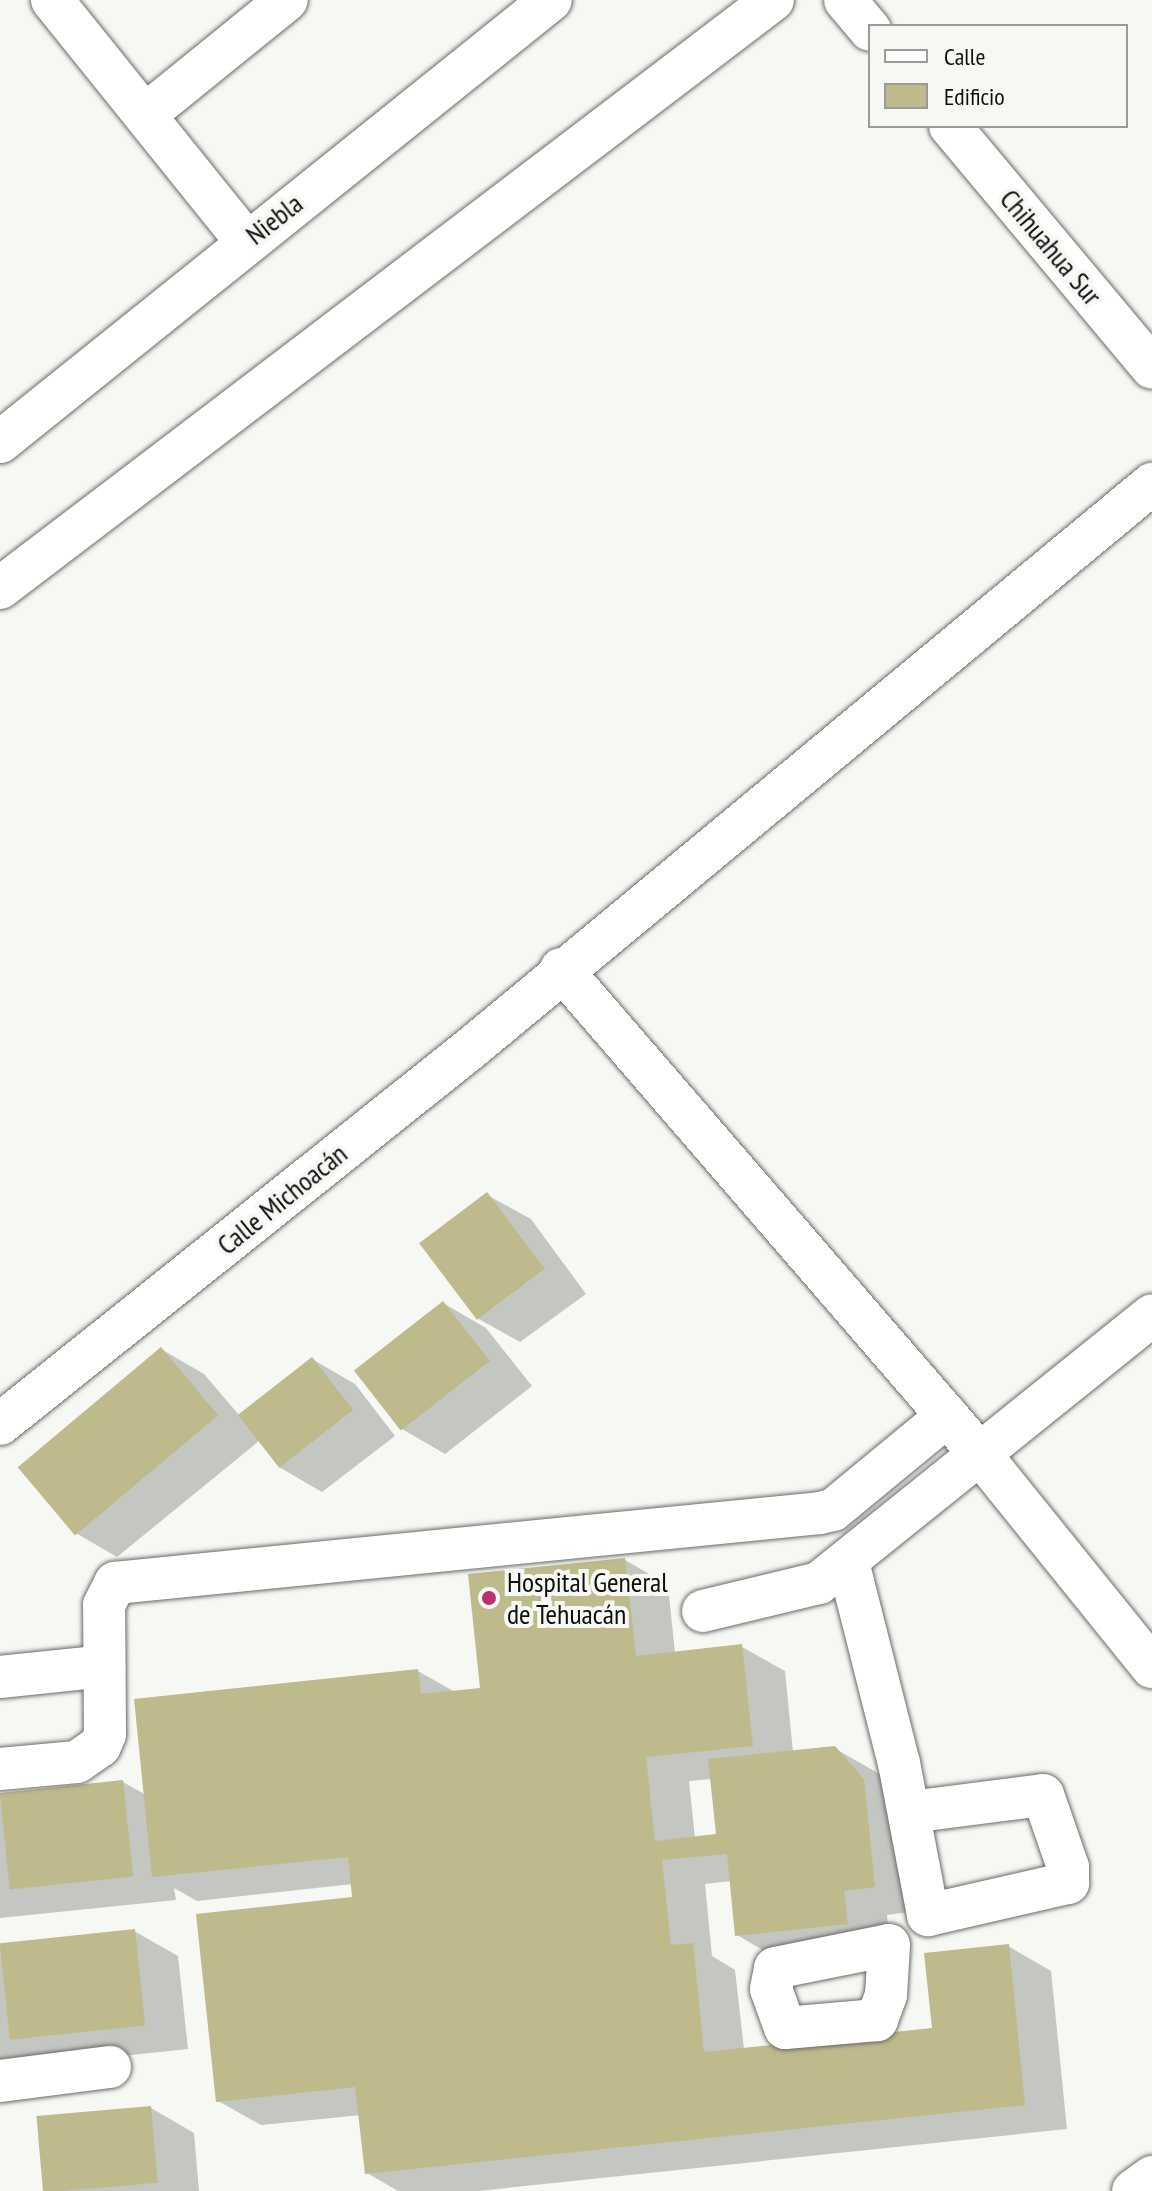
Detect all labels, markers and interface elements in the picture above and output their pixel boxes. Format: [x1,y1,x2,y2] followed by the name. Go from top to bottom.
[868,24,1128,128] legend
[944,41,985,72] text: Calle
[944,81,1005,112] text: Edificio
[993,182,1109,312] street label: Chihuahua Sur
[239,186,309,252] street label: Niebla
[210,1136,354,1262] street label: Calle Michoacán
[507,1565,668,1631] place label: Hospital General de Tehuacán
[478,1587,500,1609] marker: Hospital General de Tehuacán

